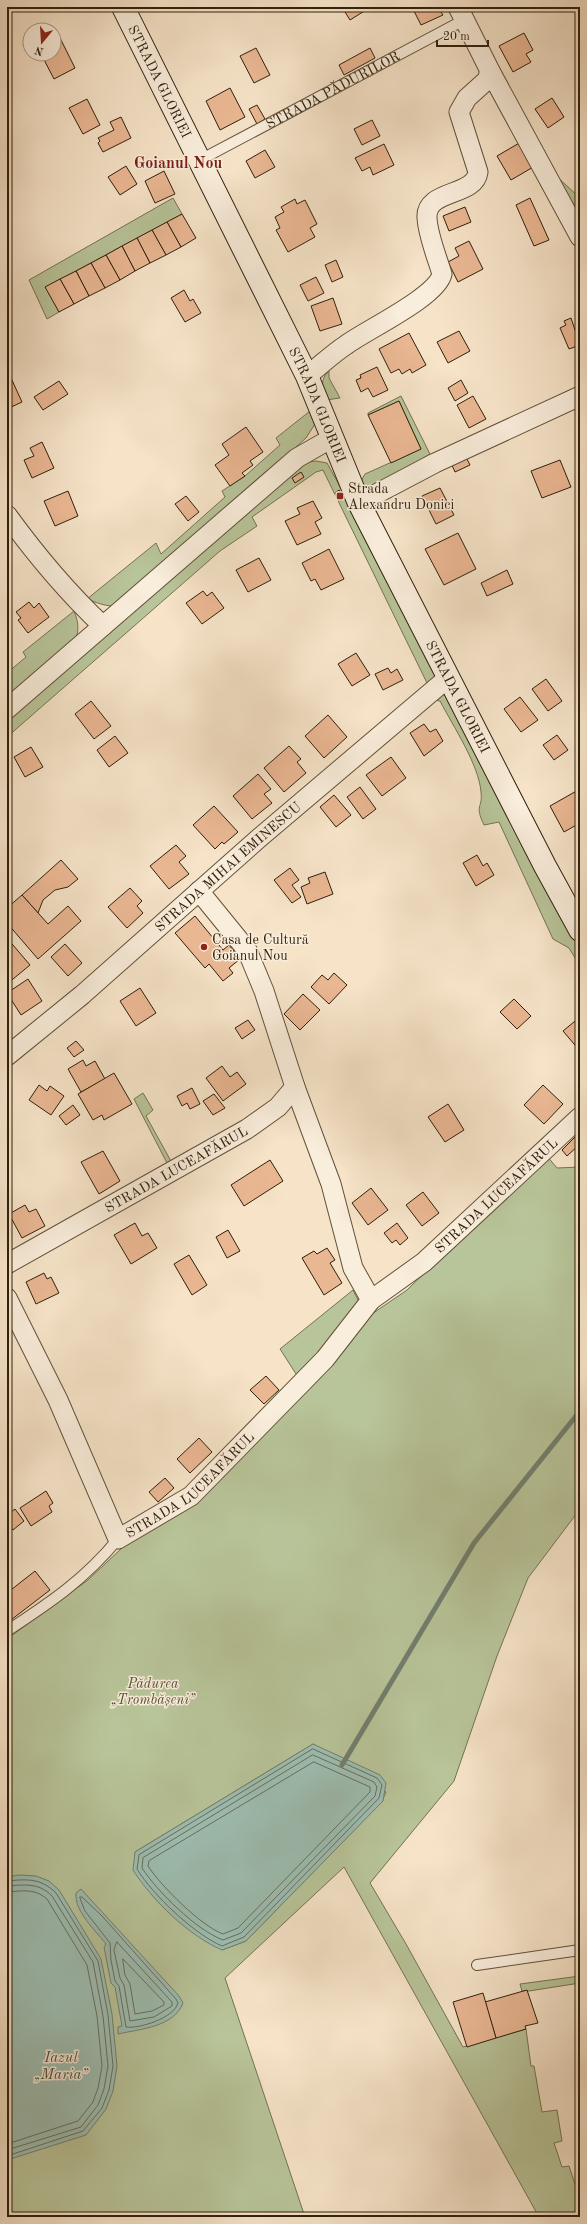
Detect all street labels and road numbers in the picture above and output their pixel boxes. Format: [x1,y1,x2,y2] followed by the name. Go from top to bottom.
[125,23,193,140] street label: STRADA GLORIEI
[264,49,402,132] street label: STRADA PĂDURILOR
[286,345,348,465] street label: STRADA GLORIEI
[423,639,492,755] street label: STRADA GLORIEI
[153,800,304,935] street label: STRADA MIHAI EMINESCU
[103,1124,250,1216] street label: STRADA LUCEAFĂRUL
[433,1136,561,1256] street label: STRADA LUCEAFĂRUL
[123,1430,257,1541] street label: STRADA LUCEAFĂRUL

